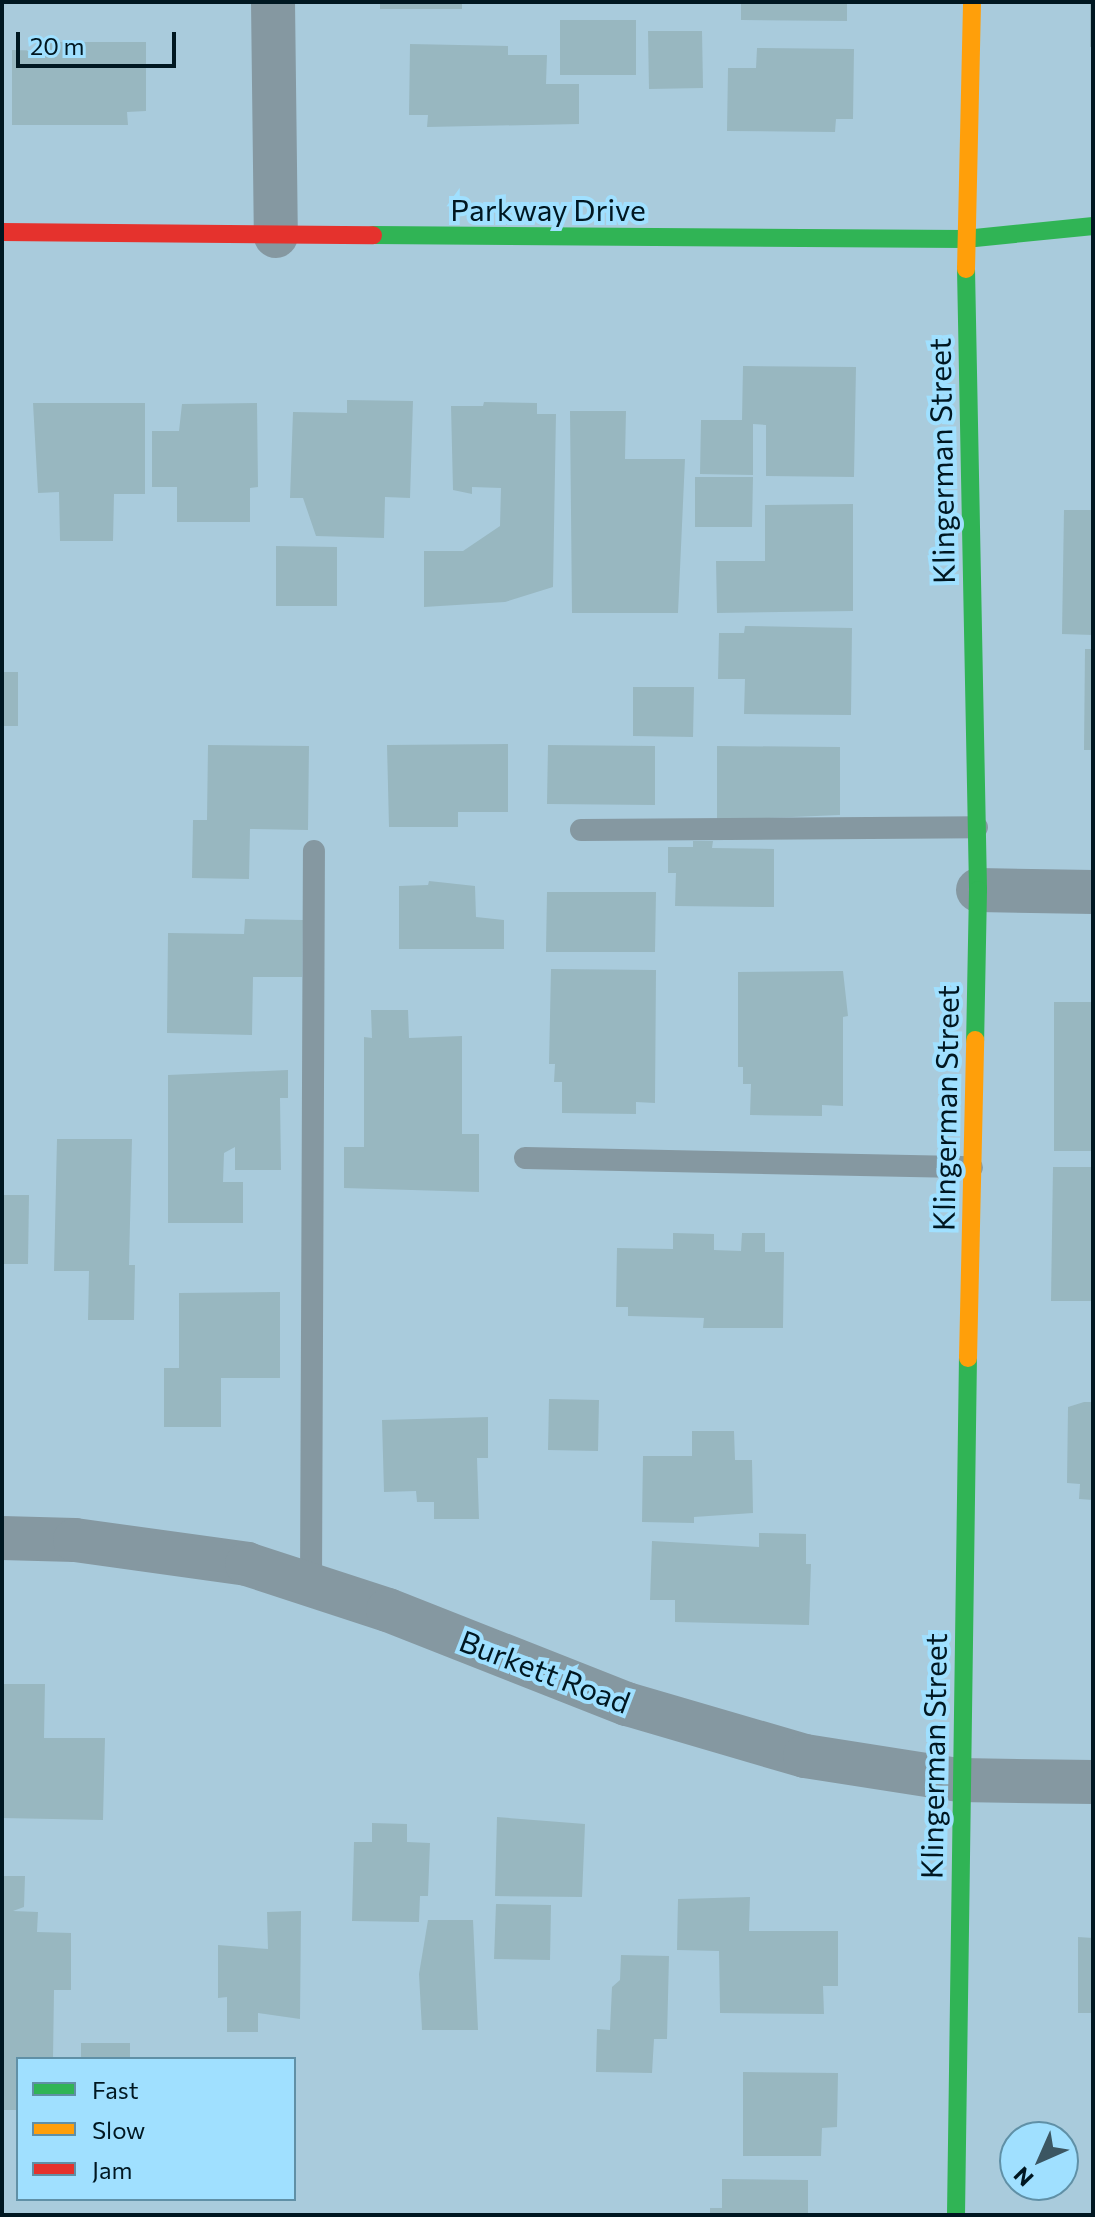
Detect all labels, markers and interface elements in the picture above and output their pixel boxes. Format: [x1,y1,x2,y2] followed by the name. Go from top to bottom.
[20,16,180,66] scale bar
[30,31,84,60] text: 20 m
[450,191,646,227] street label: Parkway Drive
[921,338,961,584] street label: Klingerman Street
[925,985,965,1231] street label: Klingerman Street
[455,1622,635,1720] street label: Burkett Road
[913,1633,953,1879] street label: Klingerman Street
[16,2057,296,2201] legend
[92,2075,139,2104] text: Fast
[92,2115,145,2144] text: Slow
[999,2121,1079,2201] north arrow
[92,2155,132,2184] text: Jam
[1008,2162,1038,2192] text: N

